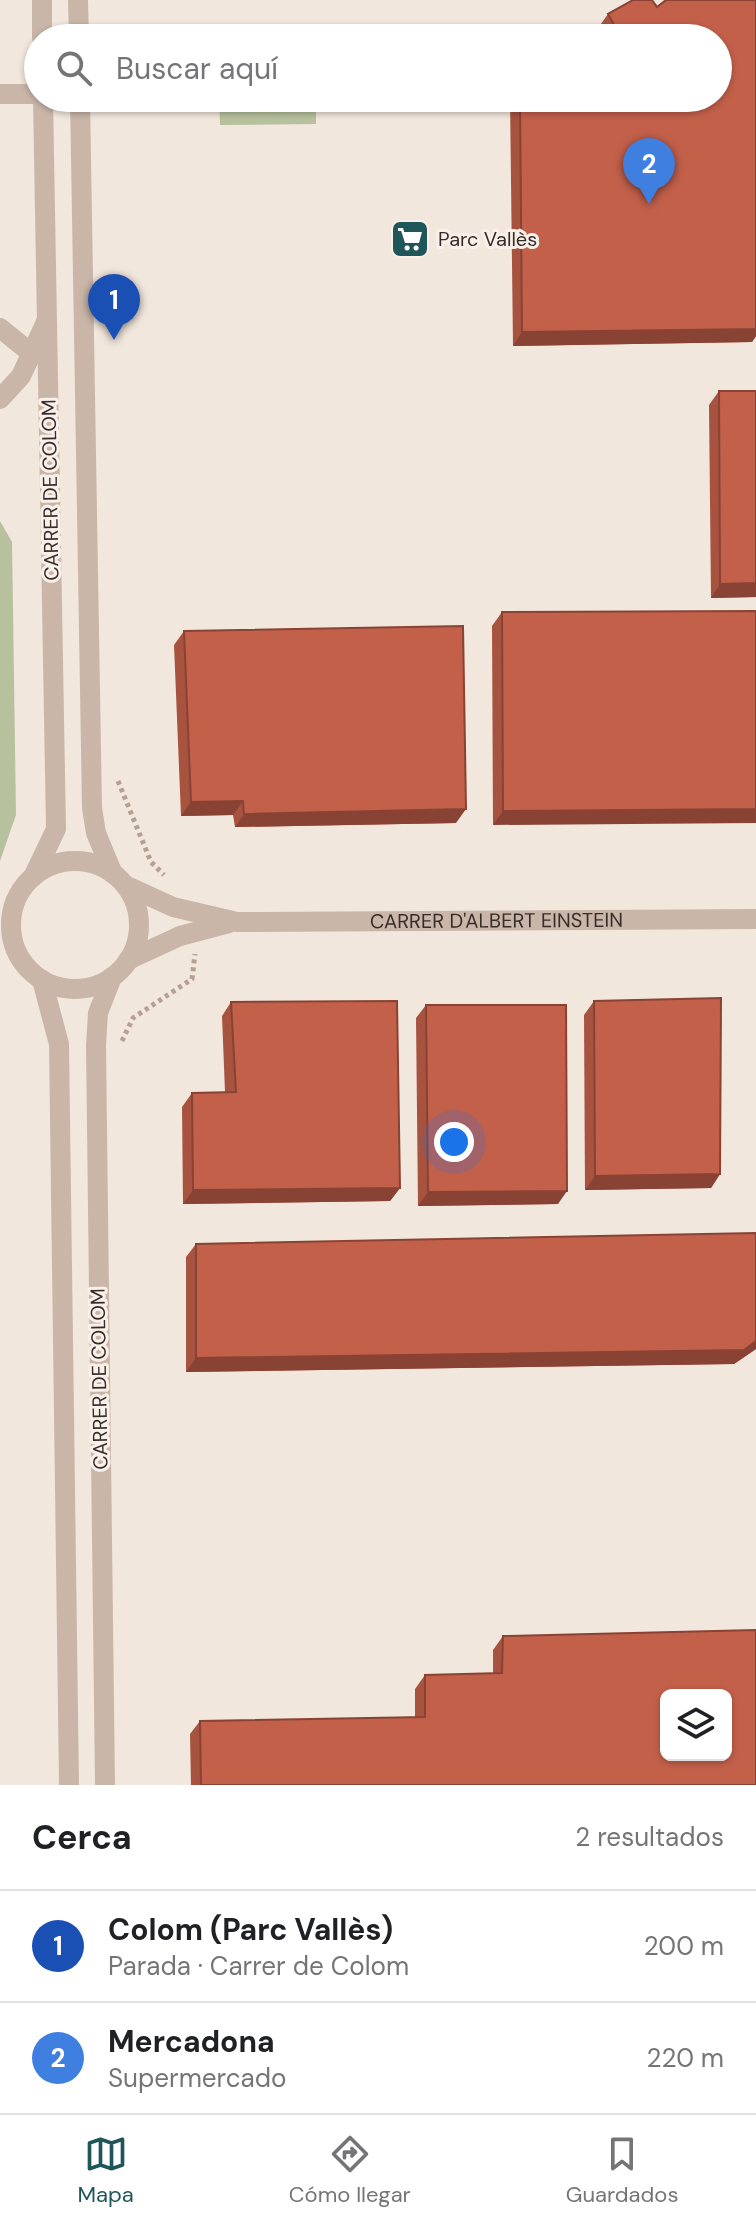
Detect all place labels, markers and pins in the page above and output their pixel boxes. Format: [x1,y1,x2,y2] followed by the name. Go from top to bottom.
[623,138,675,204] pin: 2
[389,218,431,260] supermarket icon: Parc Vallès
[438,226,537,252] place label: Parc Vallès
[88,274,140,340] pin: 1

